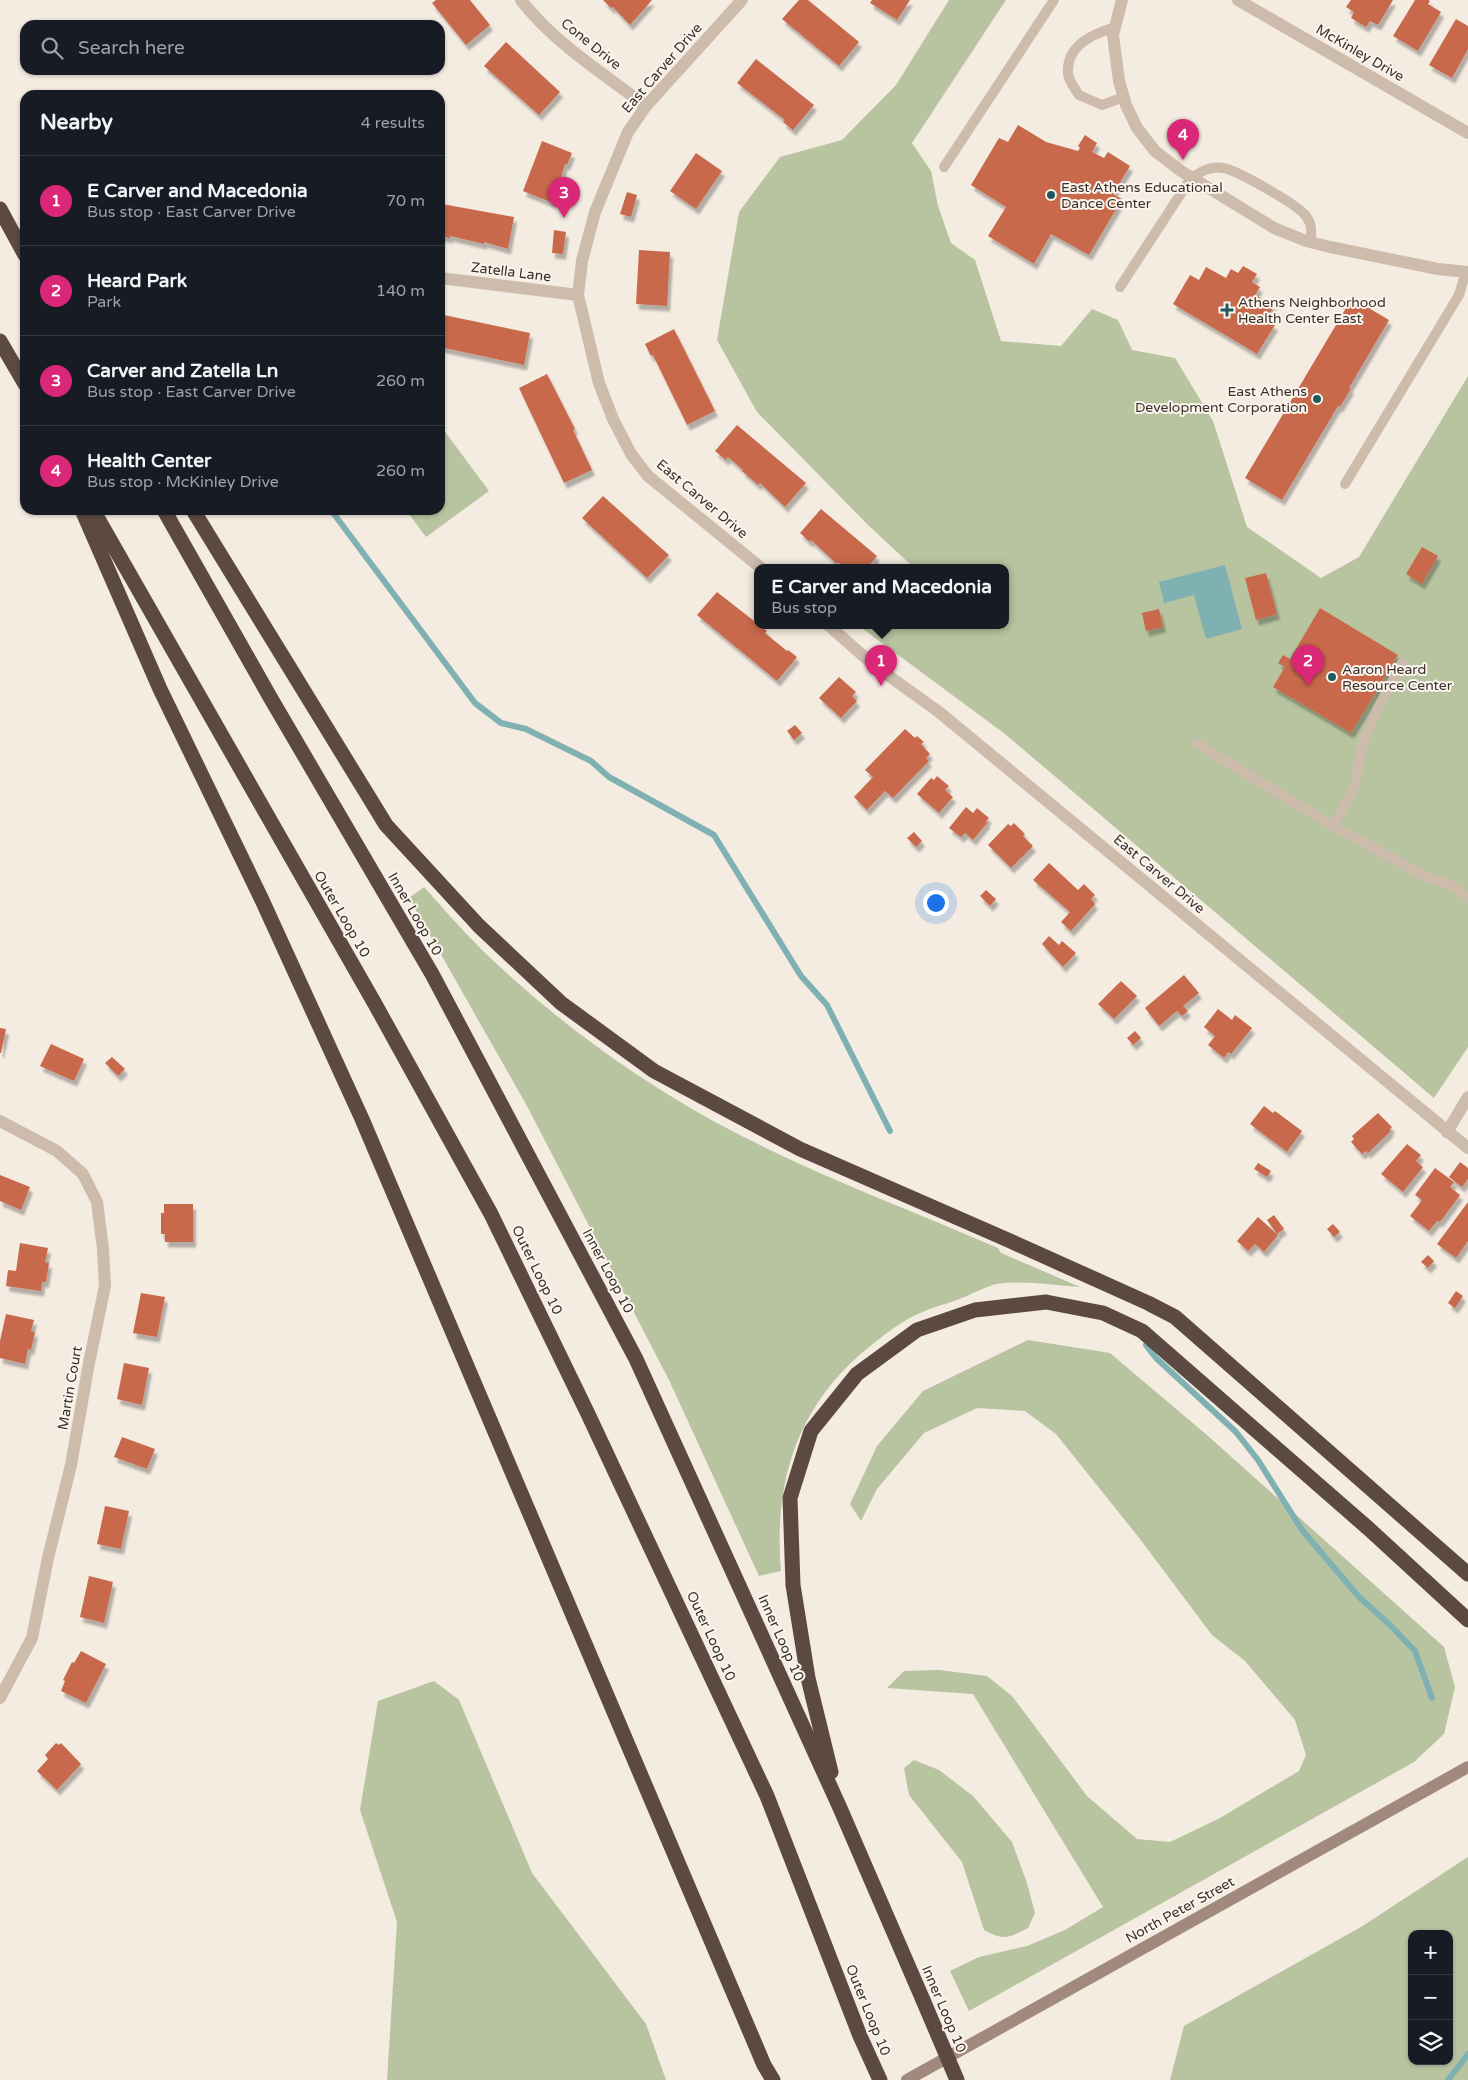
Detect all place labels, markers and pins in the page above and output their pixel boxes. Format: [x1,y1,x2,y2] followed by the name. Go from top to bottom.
[1167,119,1199,160] pin: 4
[548,177,580,218] pin: 3
[1061,179,1223,212] place label: East Athens Educational Dance Center
[1045,189,1057,201] marker: East Athens Educational Dance Center
[1238,294,1386,327] place label: Athens Neighborhood Health Center East
[1220,303,1234,317] marker: Athens Neighborhood Health Center East
[1135,383,1307,416] place label: East Athens Development Corporation
[1311,393,1323,405] marker: East Athens Development Corporation
[865,645,897,686] pin: 1
[1292,645,1324,686] pin: 2
[1342,661,1453,694] place label: Aaron Heard Resource Center
[1326,671,1338,683] marker: Aaron Heard Resource Center

